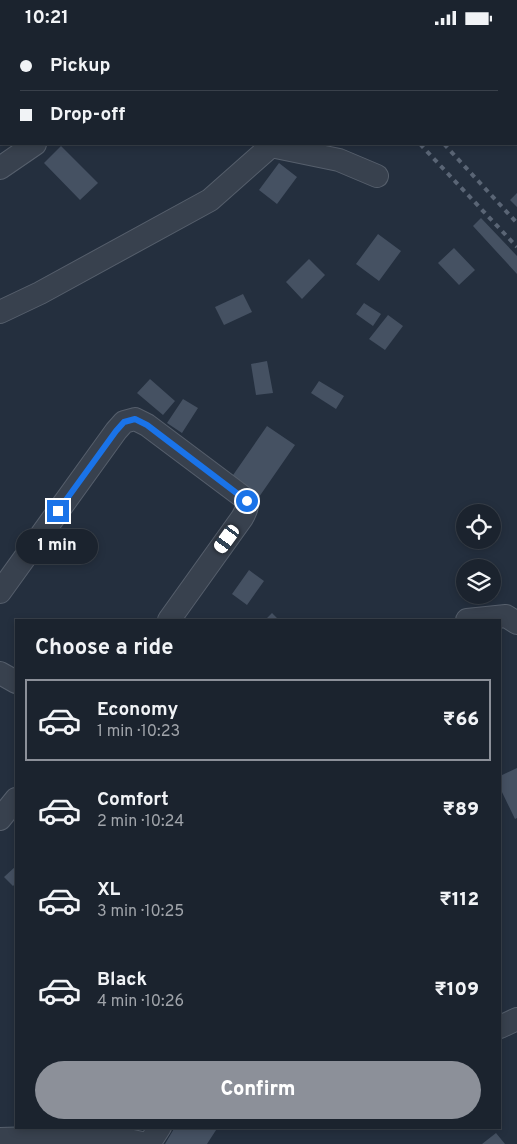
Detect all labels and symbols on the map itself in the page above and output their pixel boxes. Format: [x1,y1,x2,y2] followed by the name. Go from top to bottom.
[236,490,258,512] route start
[47,500,69,522] route end
[212,522,241,556] car
[17,529,99,563] callout: 1 min

